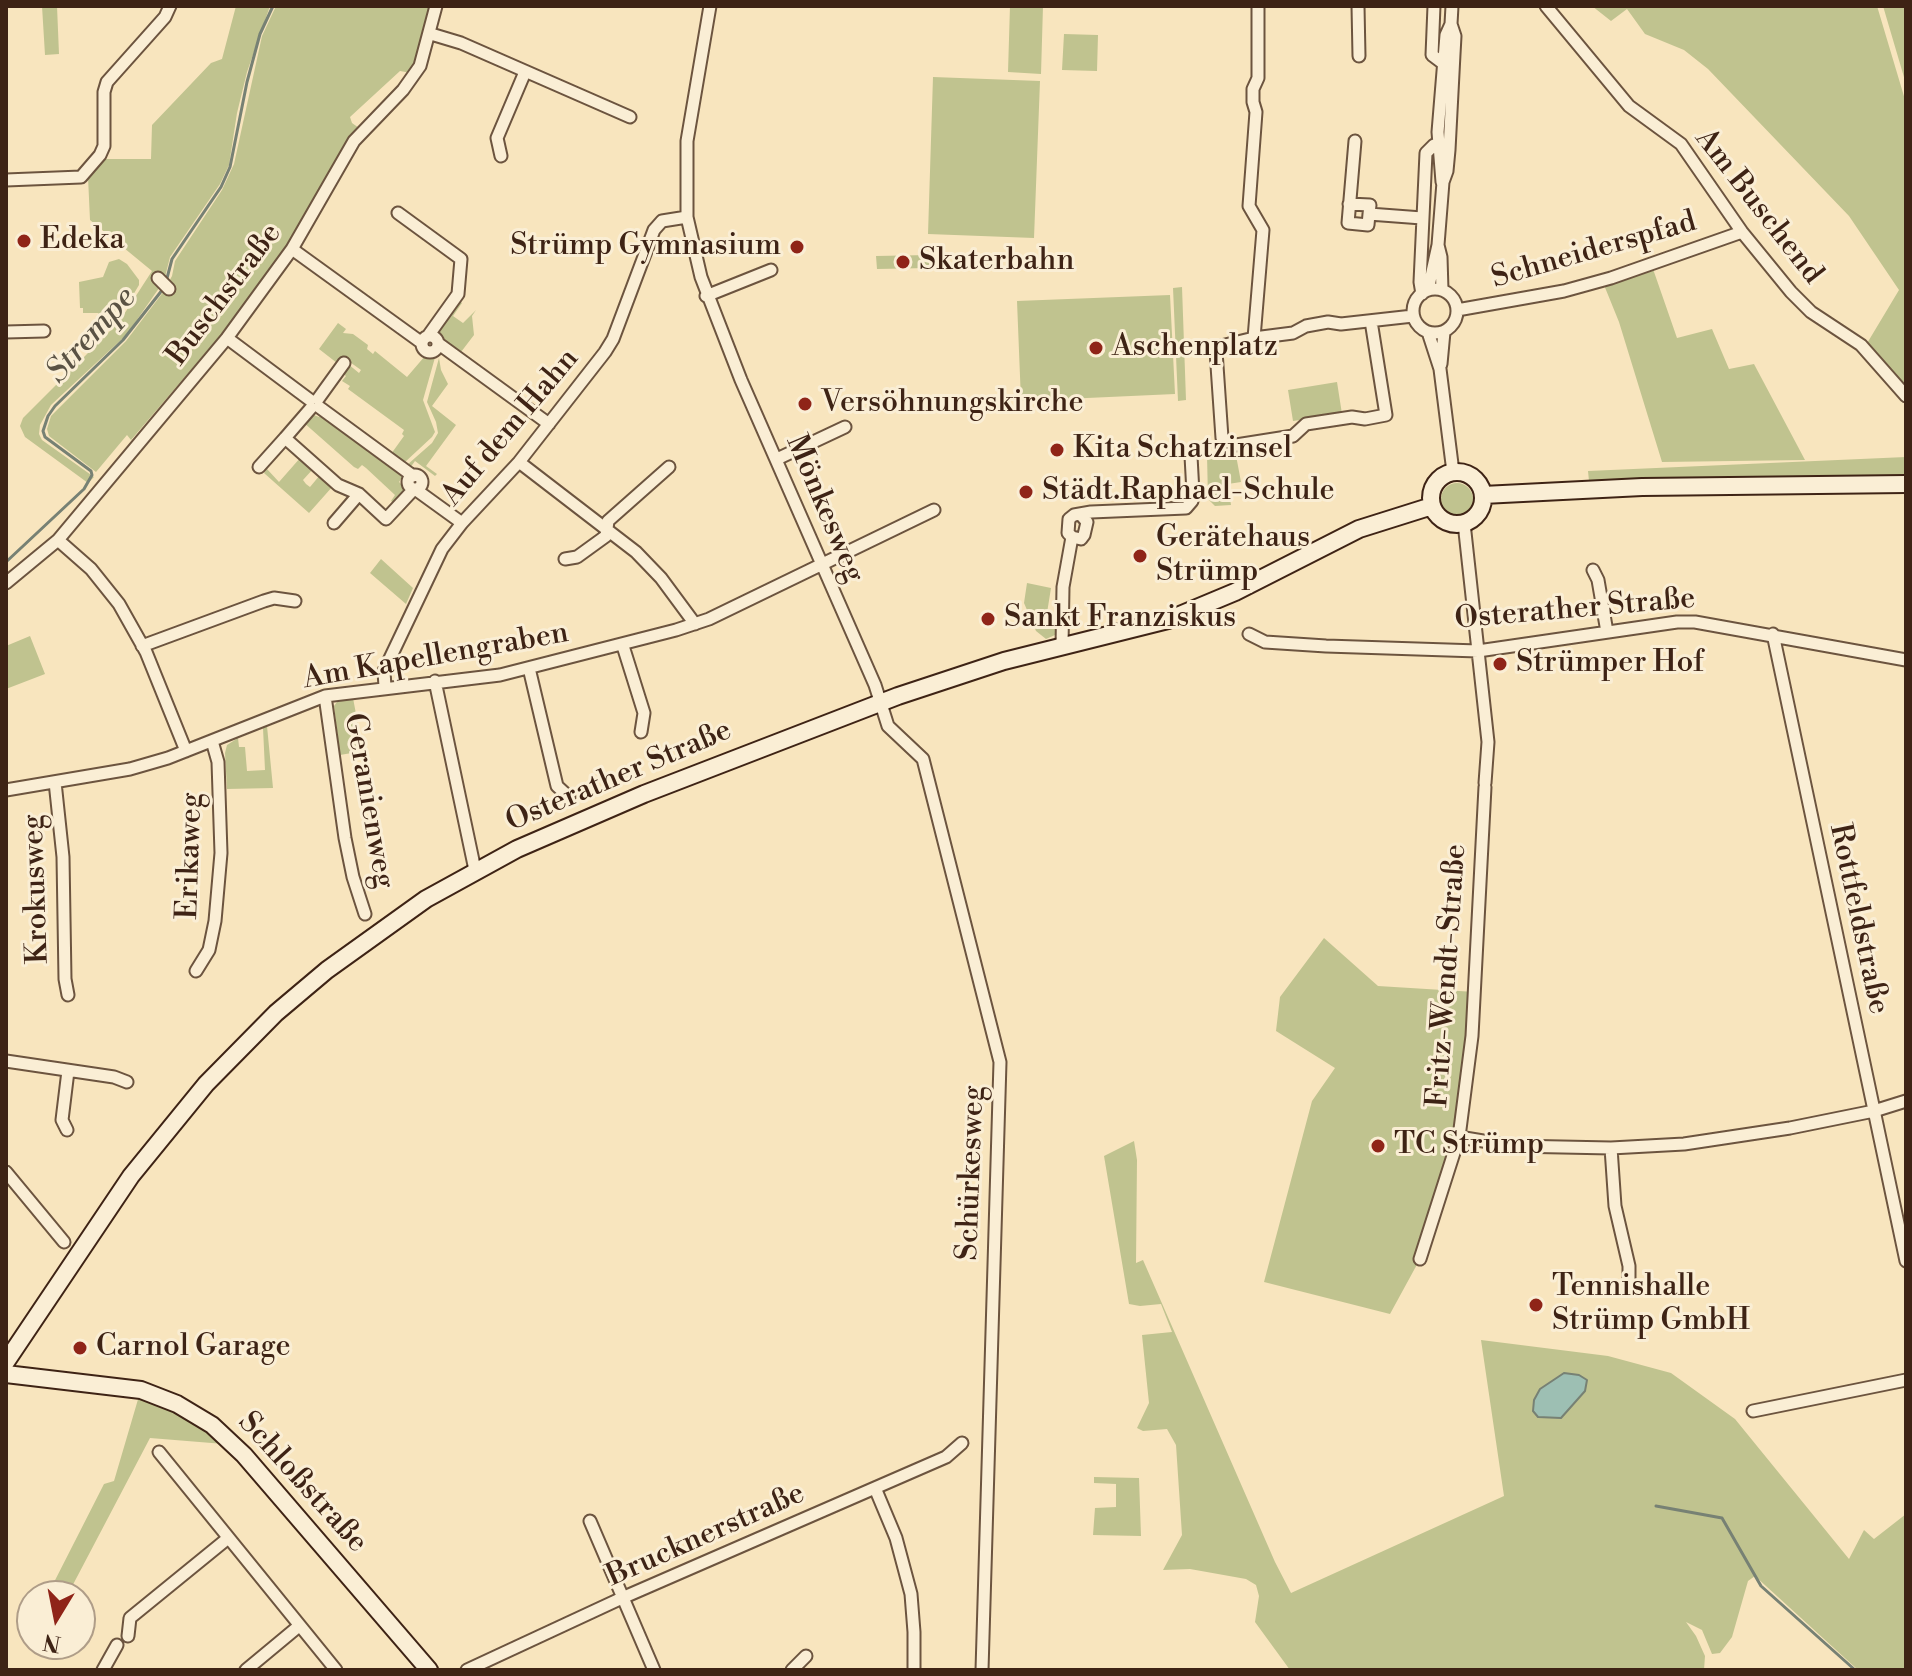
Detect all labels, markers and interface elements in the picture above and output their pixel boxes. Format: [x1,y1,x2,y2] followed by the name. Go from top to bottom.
[1686,122,1830,292] street label: Am Buschend
[1487,205,1701,297] street label: Schneiderspfad
[160,217,290,373] street label: Buschstraße
[40,223,125,259] place label: Edeka
[510,229,781,265] place label: Strümp Gymnasium
[15,232,33,250] marker: Edeka
[788,238,806,256] marker: Strümp Gymnasium
[919,244,1074,280] place label: Skaterbahn
[894,253,912,271] marker: Skaterbahn
[39,280,145,392] water label: Strempe
[1112,330,1278,366] place label: Aschenplatz
[1087,339,1105,357] marker: Aschenplatz
[435,342,587,514] street label: Auf dem Hahn
[821,386,1084,422] place label: Versöhnungskirche
[796,395,814,413] marker: Versöhnungskirche
[777,430,871,588] street label: Mönkesweg
[1073,432,1292,468] place label: Kita Schatzinsel
[1048,441,1066,459] marker: Kita Schatzinsel
[1042,474,1335,510] place label: Städt.Raphael-Schule
[1017,483,1035,501] marker: Städt.Raphael-Schule
[1156,521,1310,592] place label: Gerätehaus Strümp
[1131,547,1149,565] marker: Gerätehaus Strümp
[1453,582,1697,638] street label: Osterather Straße
[1004,601,1236,637] place label: Sankt Franziskus
[979,610,997,628] marker: Sankt Franziskus
[300,616,572,698] street label: Am Kapellengraben
[1516,646,1704,682] place label: Strümper Hof
[1491,655,1509,673] marker: Strümper Hof
[335,711,401,891] street label: Geranienweg
[501,713,737,841] street label: Osterather Straße
[171,792,211,920] street label: Erikaweg
[16,813,58,965] street label: Krokusweg
[1820,821,1896,1017] street label: Rottfeldstraße
[1421,843,1475,1109] street label: Fritz-Wendt-Straße
[951,1085,993,1261] street label: Schürkesweg
[1394,1128,1544,1164] place label: TC Strümp
[1369,1137,1387,1155] marker: TC Strümp
[1552,1270,1750,1340] place label: Tennishalle Strümp GmbH
[1527,1296,1545,1314] marker: Tennishalle Strümp GmbH
[96,1330,291,1366] place label: Carnol Garage
[71,1339,89,1357] marker: Carnol Garage
[230,1405,374,1561] street label: Schloßstraße
[601,1476,811,1596] street label: Brucknerstraße
[16,1580,96,1660] north arrow
[41,1627,63,1657] text: N

